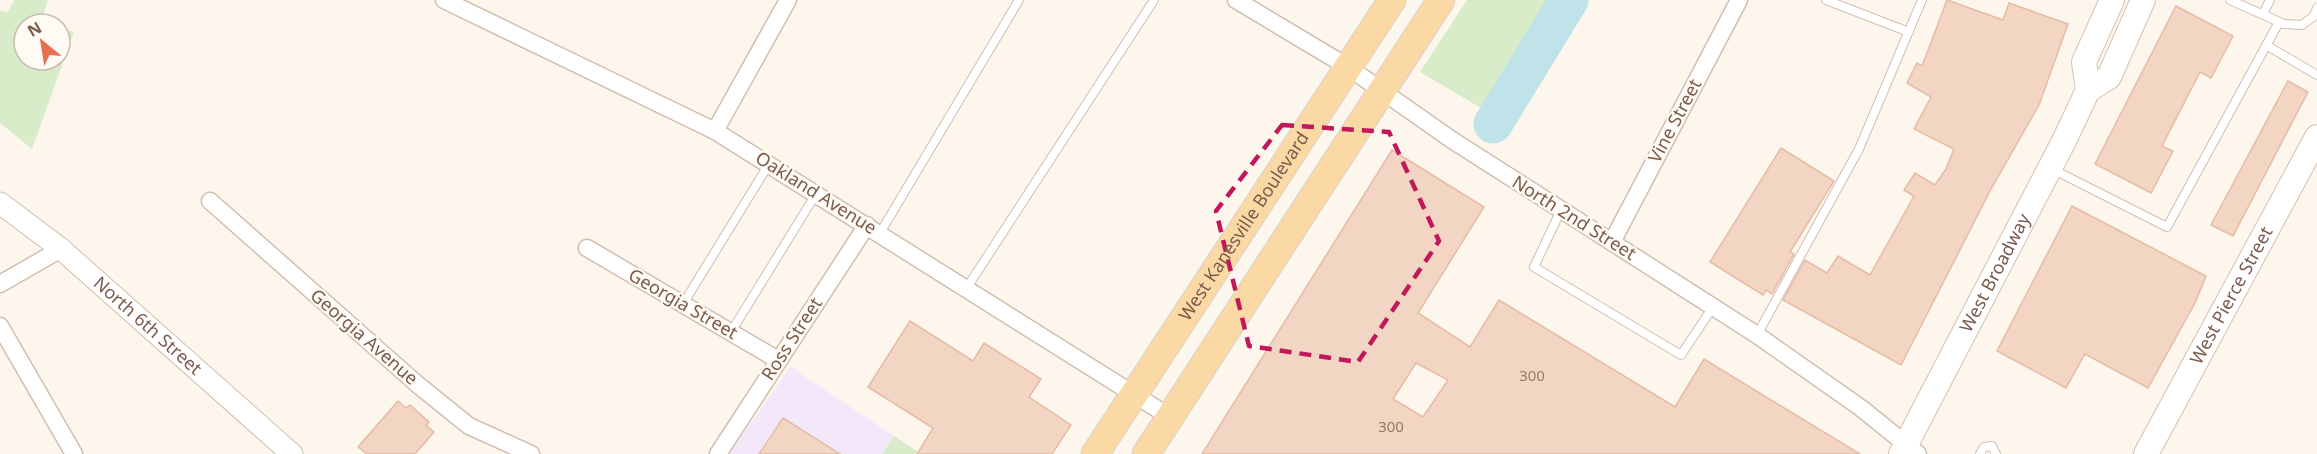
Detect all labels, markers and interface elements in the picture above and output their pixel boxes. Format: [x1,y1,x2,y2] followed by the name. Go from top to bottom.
[12,12,72,72] north arrow
[23,16,46,42] text: N
[1642,74,1706,167] street label: Vine Street
[1173,127,1314,325] street label: West Kanesville Boulevard
[751,145,882,239] street label: Oakland Avenue
[1508,169,1641,265] street label: North 2nd Street
[1954,208,2036,336] street label: West Broadway
[2184,222,2278,368] street label: West Pierce Street
[625,262,743,344] street label: Georgia Street
[89,270,208,380] street label: North 6th Street
[306,283,424,390] street label: Georgia Avenue
[755,292,827,385] street label: Ross Street
[1519,365,1545,385] house number: 300
[1378,416,1404,436] house number: 300

